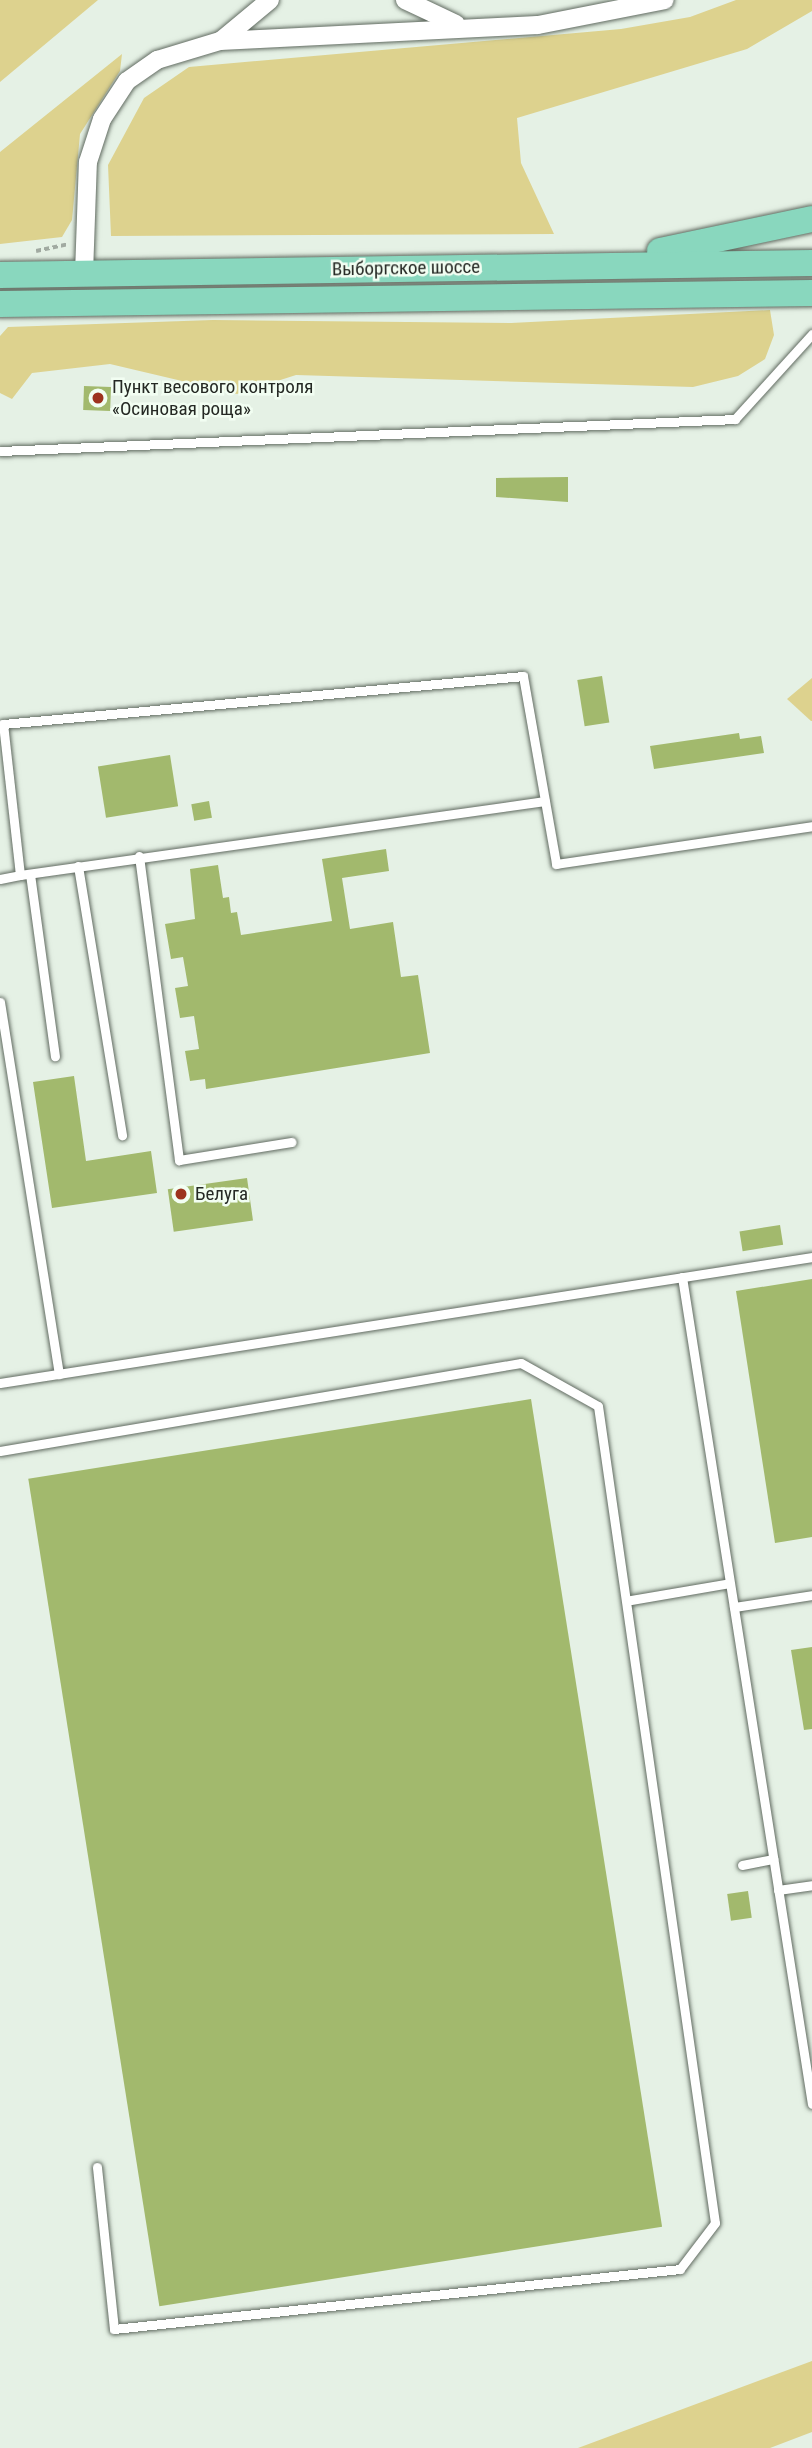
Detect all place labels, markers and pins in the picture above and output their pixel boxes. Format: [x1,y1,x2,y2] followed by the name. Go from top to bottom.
[112,376,313,420] place label: Пункт весового контроля «Осиновая роща»
[90,390,106,406] marker: Пункт весового контроля «Осиновая роща»
[195,1183,248,1205] place label: Белуга
[173,1186,189,1202] marker: Белуга

